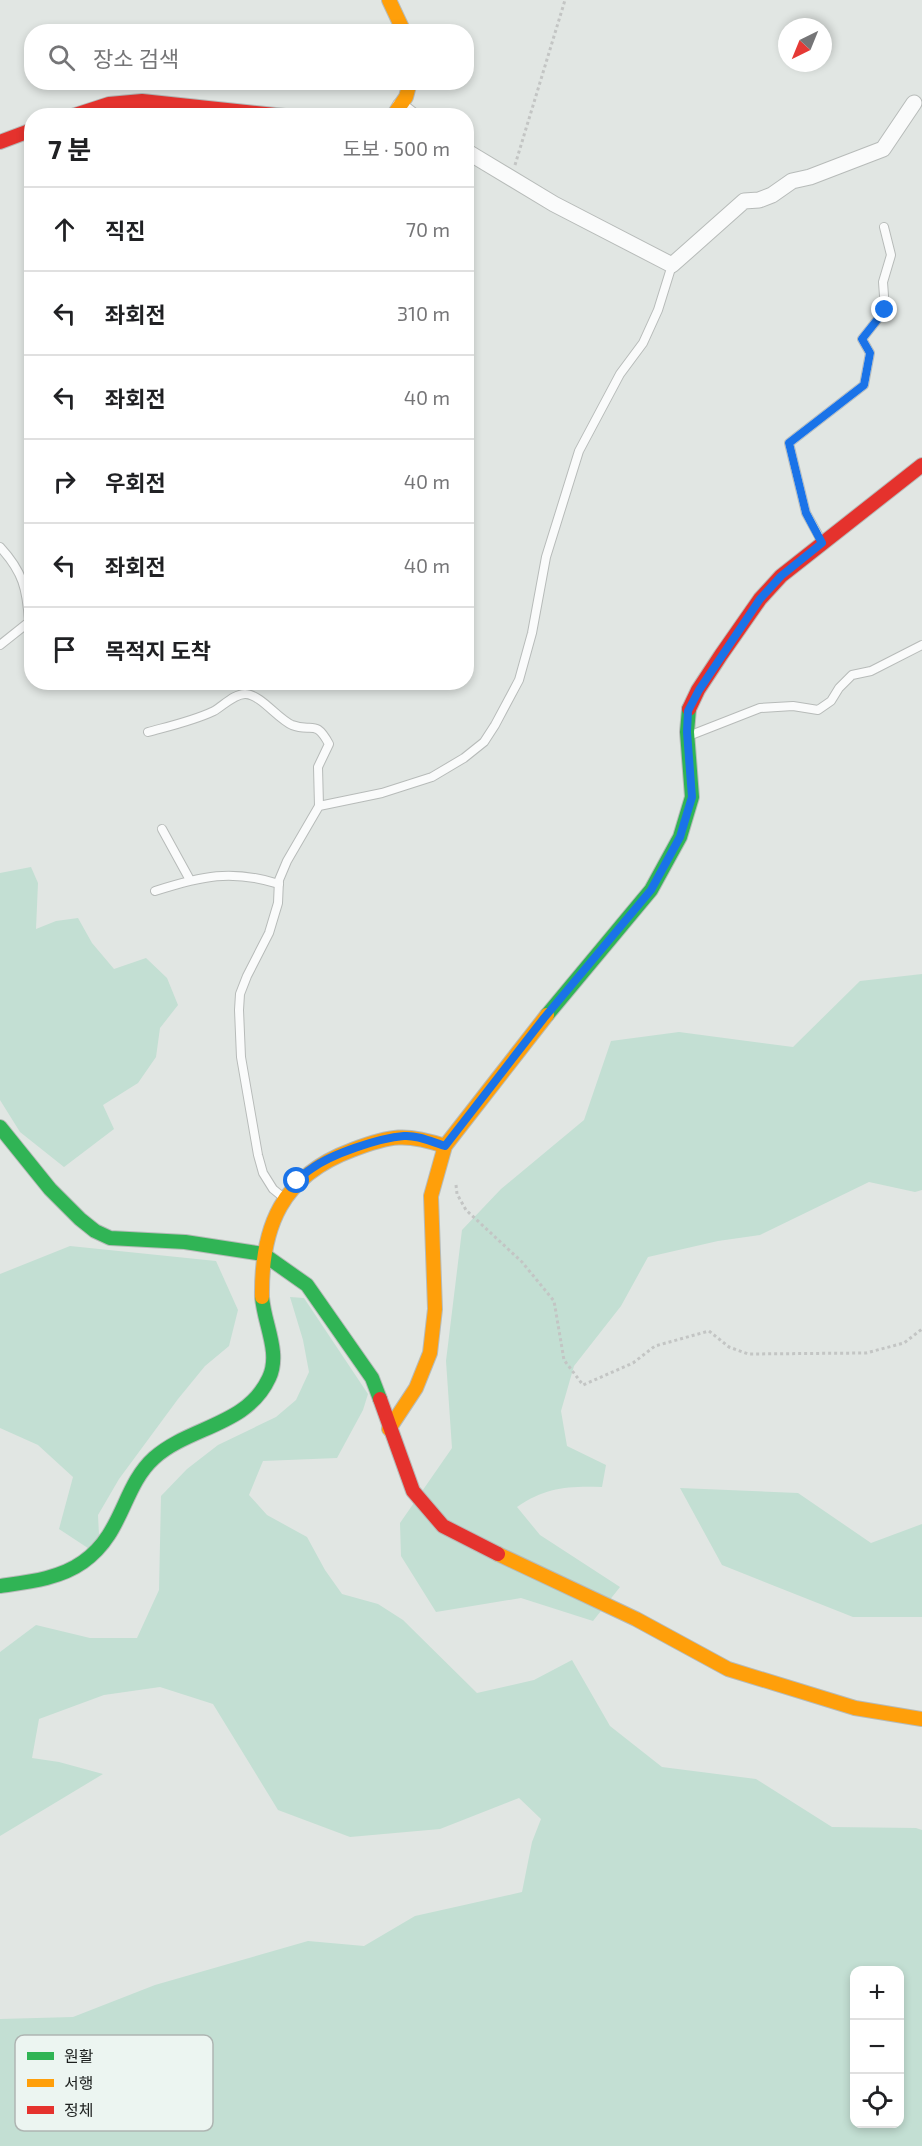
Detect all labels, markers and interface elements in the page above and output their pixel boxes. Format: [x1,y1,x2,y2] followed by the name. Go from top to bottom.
[778,18,832,72] north arrow
[24,24,474,90] search box
[45,41,78,74] icon: search
[93,45,179,71] text: 장소 검색
[48,133,91,164] text: 7 분
[343,136,450,160] text: 도보 · 500 m
[48,213,81,246] icon: ahead
[105,217,145,243] text: 직진
[406,217,450,241] text: 70 m
[871,296,897,322] route end
[48,297,81,330] icon: left
[105,301,166,327] text: 좌회전
[397,301,450,325] text: 310 m
[48,381,81,414] icon: left
[105,385,166,411] text: 좌회전
[404,385,450,409] text: 40 m
[48,465,81,498] icon: right
[105,469,166,495] text: 우회전
[404,469,450,493] text: 40 m
[48,549,81,582] icon: left
[105,553,166,579] text: 좌회전
[404,553,450,577] text: 40 m
[48,633,81,666] icon: arrive
[105,637,211,663] text: 목적지 도착
[283,1167,309,1193] route start
[850,1966,904,2128] map controls
[850,1966,904,2020] button: +
[850,2020,904,2074] button: −
[15,2035,213,2131] legend
[64,2046,94,2065] text: 원활
[64,2073,93,2092] text: 서행
[850,2074,904,2128] button: locate
[64,2100,93,2119] text: 정체

